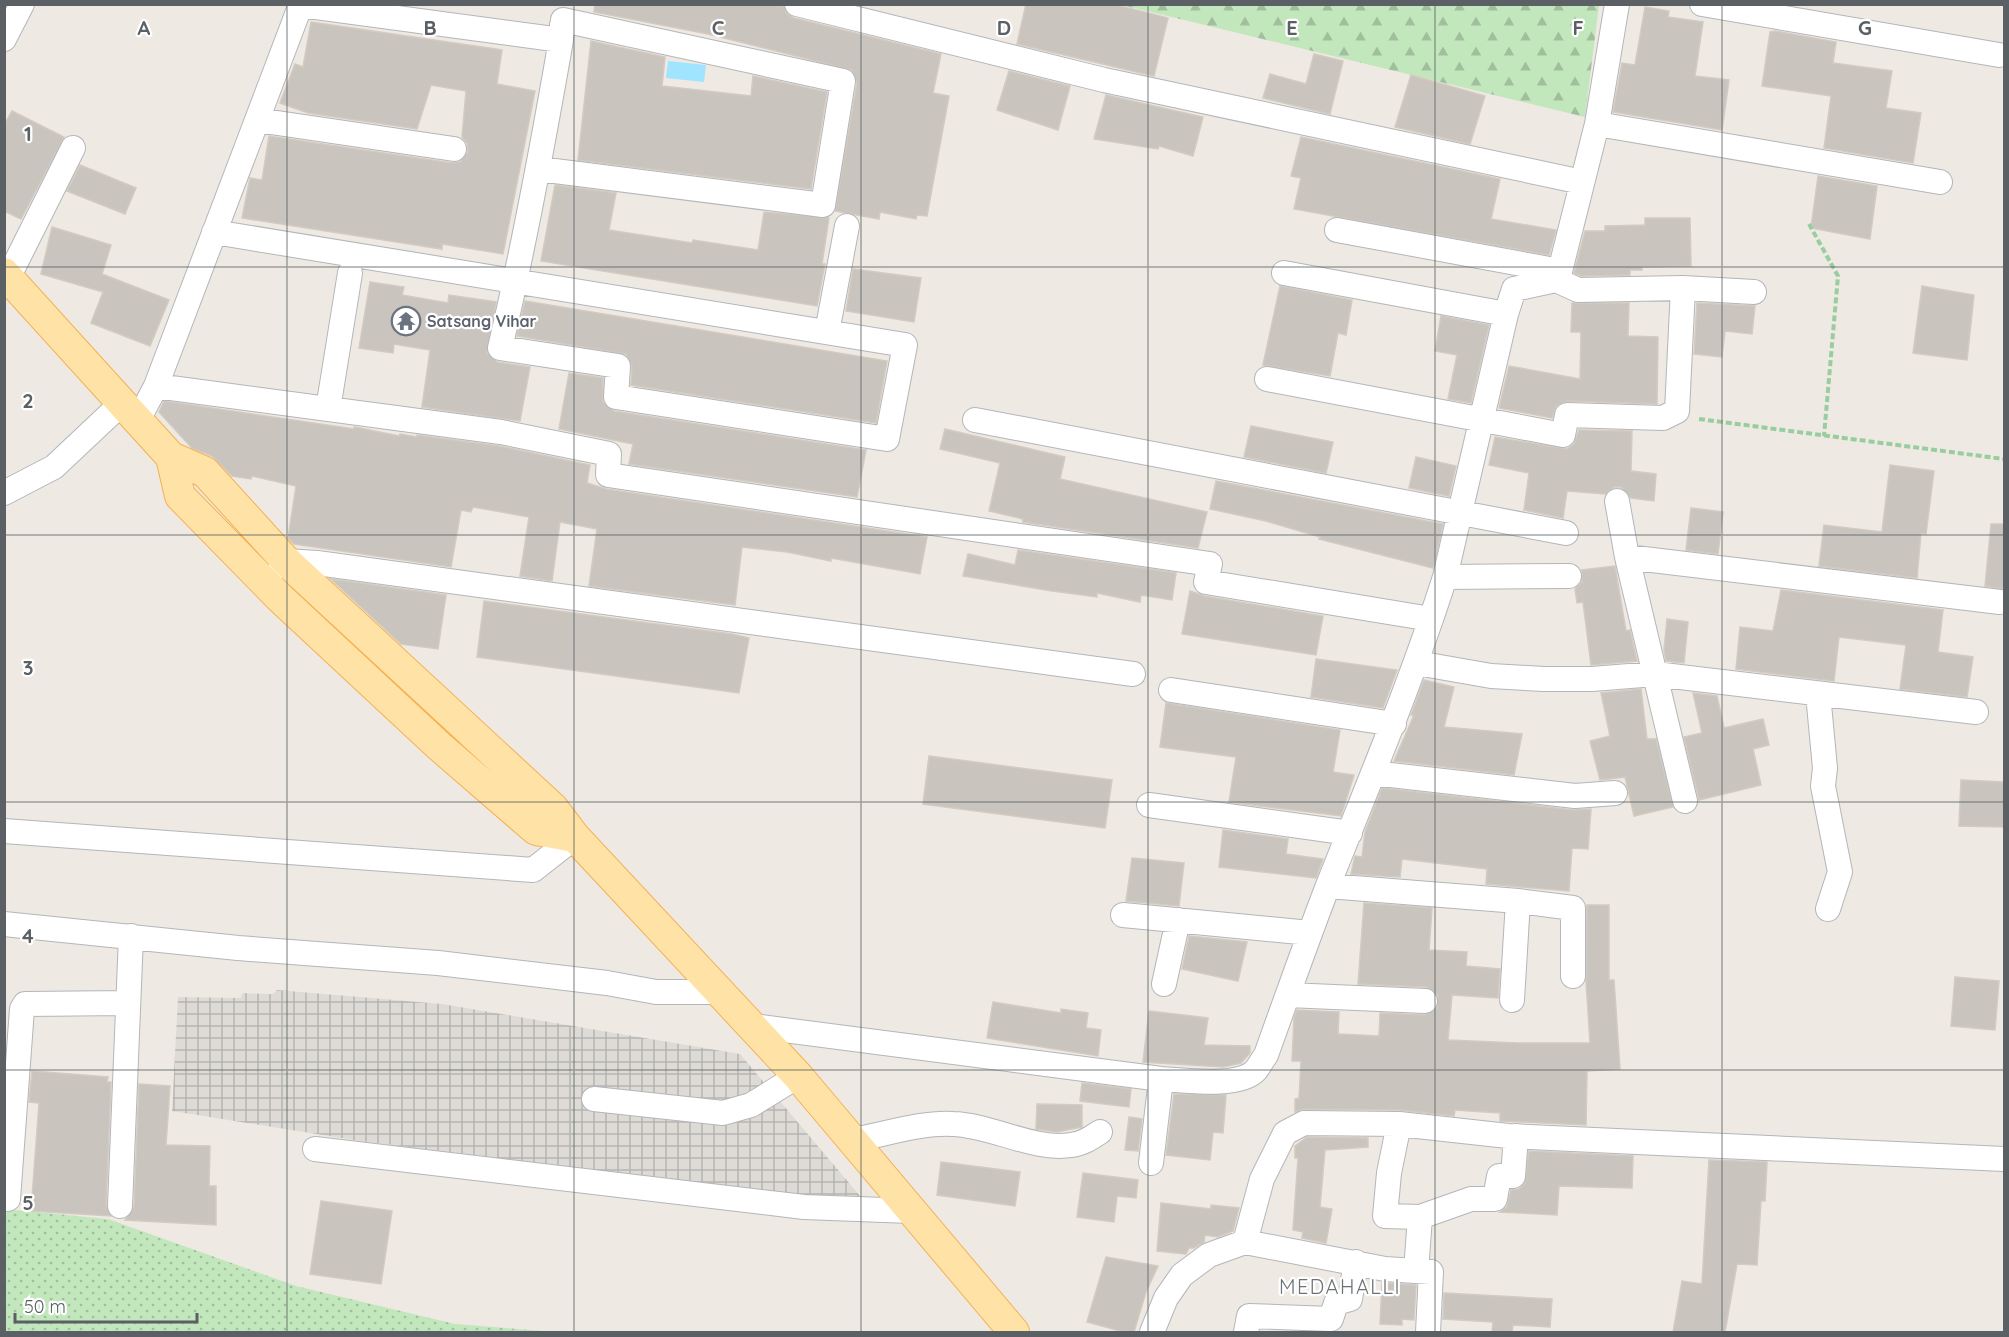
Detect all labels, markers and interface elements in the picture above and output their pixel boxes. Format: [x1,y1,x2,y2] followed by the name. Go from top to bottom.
[138,15,151,40] text: A
[423,15,437,40] text: B
[712,15,725,40] text: C
[997,15,1011,40] text: D
[1286,15,1298,40] text: E
[1572,15,1584,40] text: F
[1858,15,1872,40] text: G
[24,121,32,146] text: 1
[390,305,422,337] temple icon: Satsang Vihar
[427,311,537,331] place label: Satsang Vihar
[22,388,34,413] text: 2
[23,655,33,680] text: 3
[22,923,34,948] text: 4
[22,1190,34,1215] text: 5
[1279,1274,1401,1299] district label: MEDAHALLI
[15,1286,196,1324] scale bar
[24,1295,66,1318] text: 50 m

